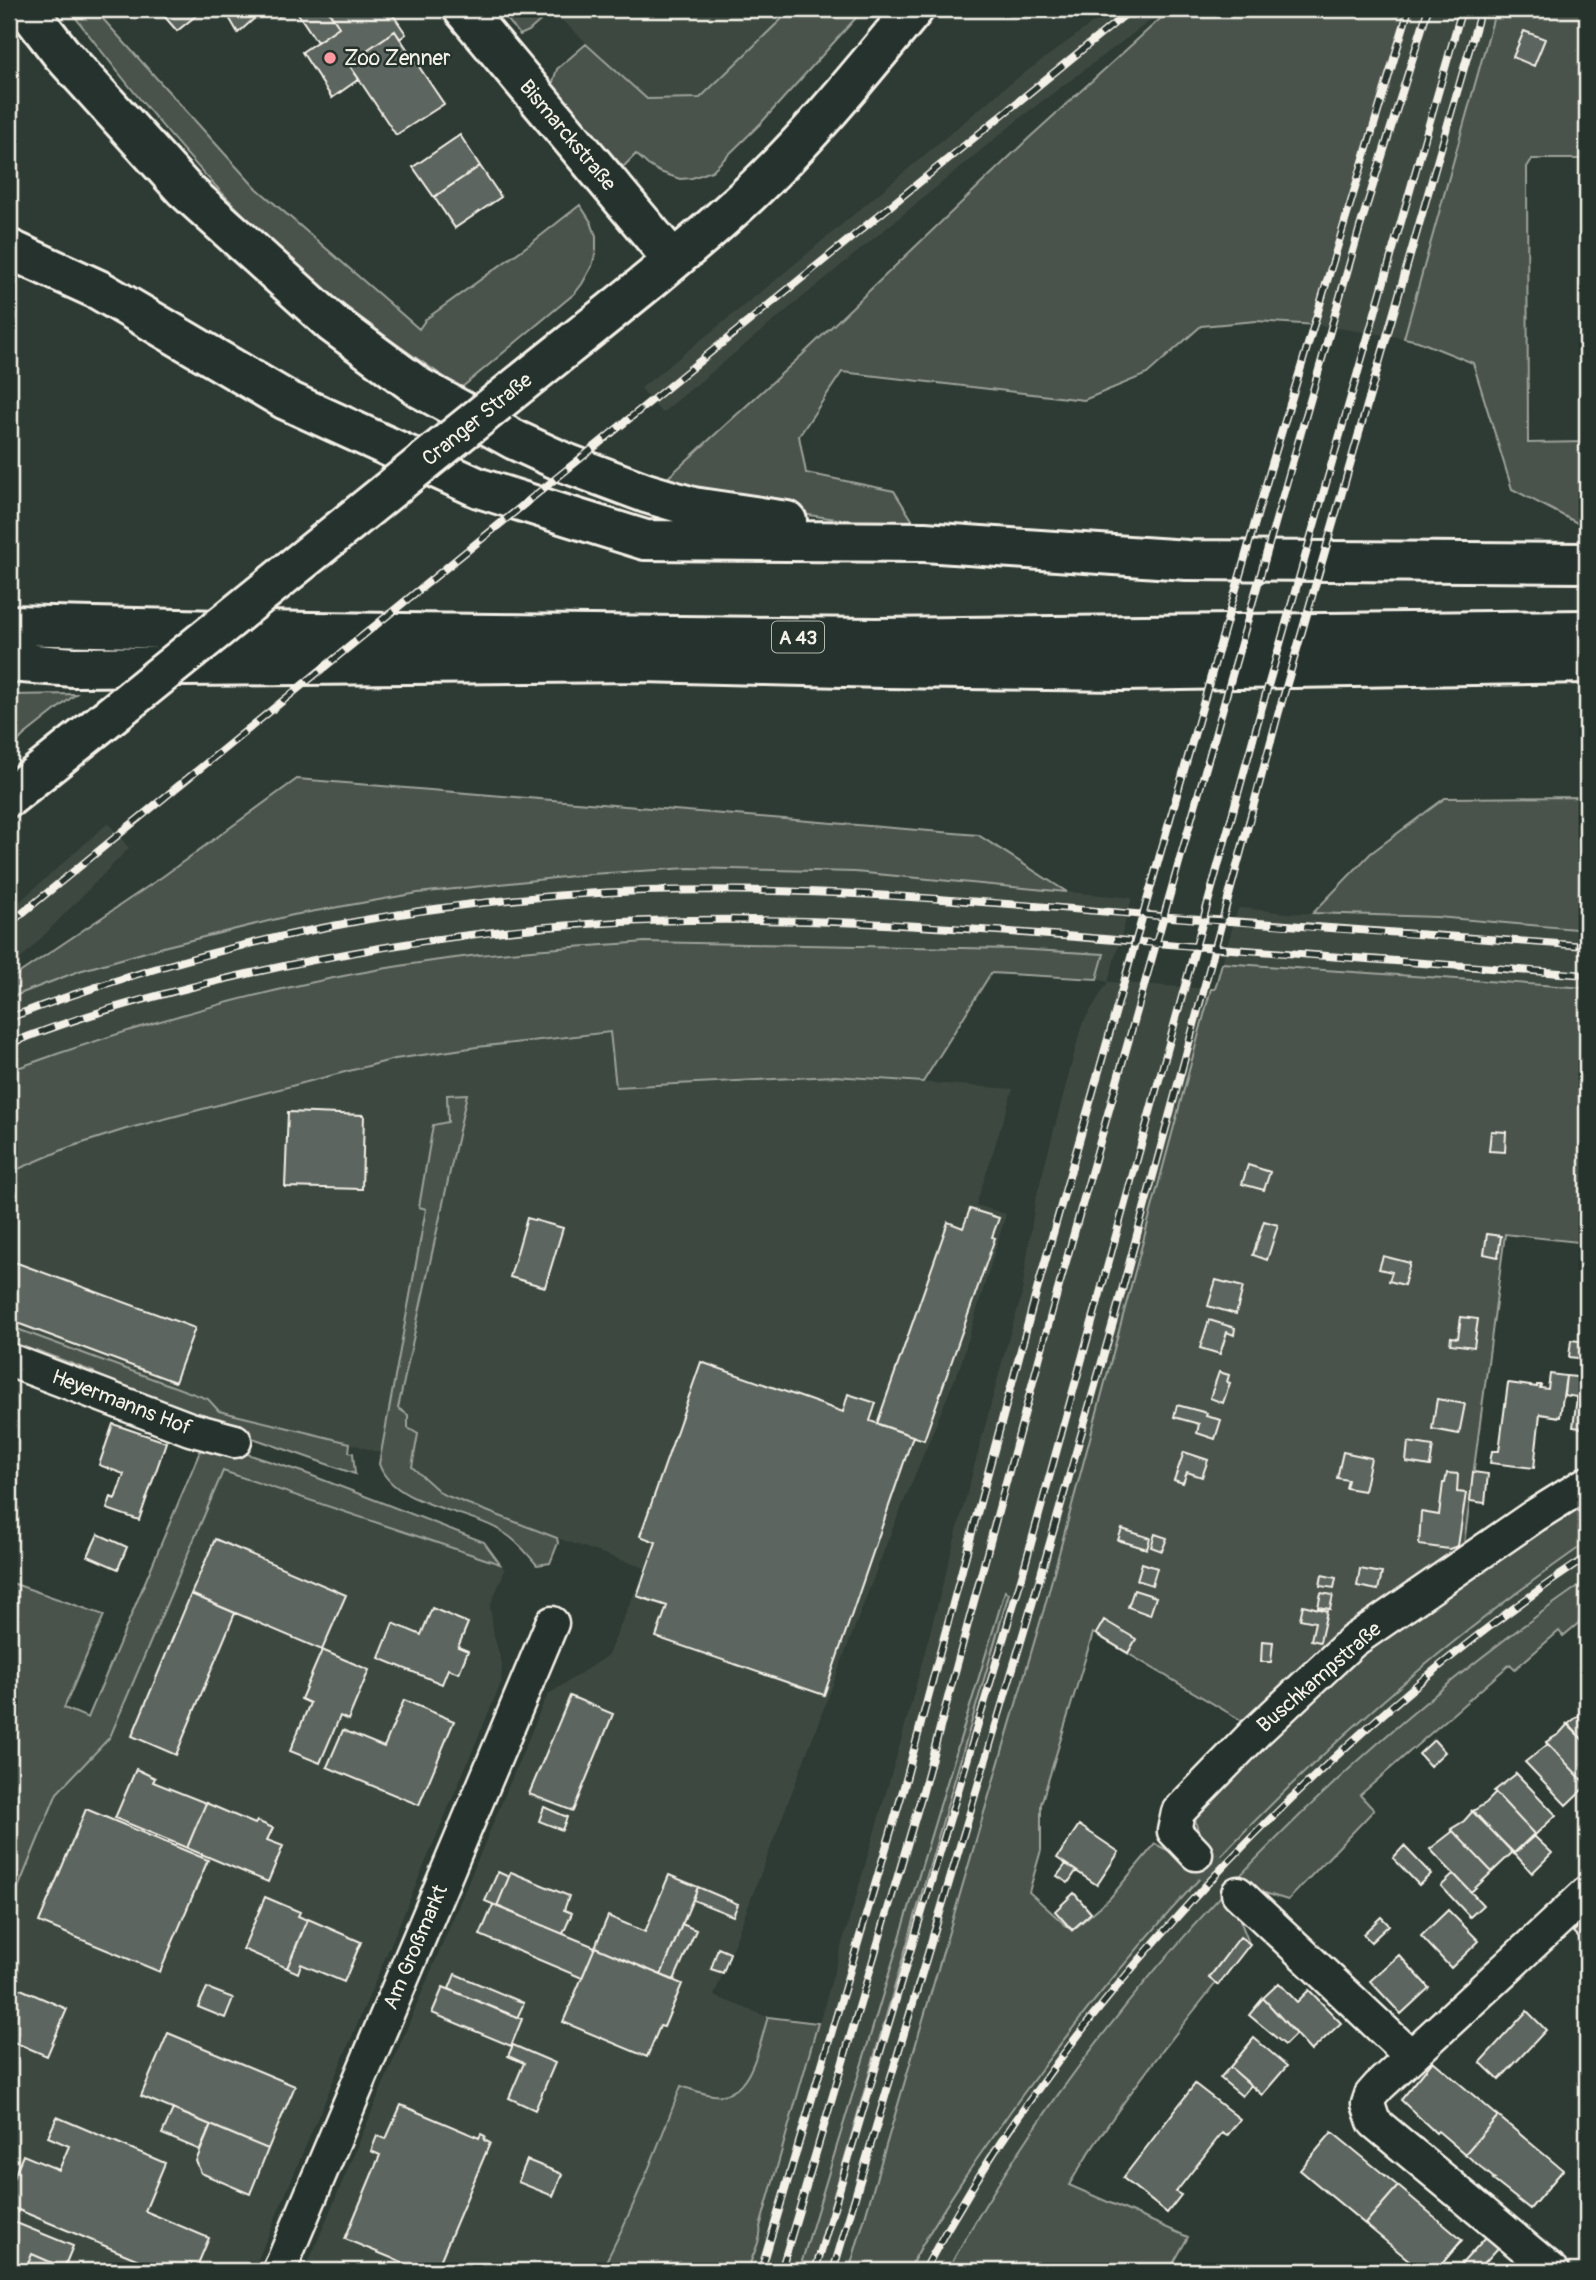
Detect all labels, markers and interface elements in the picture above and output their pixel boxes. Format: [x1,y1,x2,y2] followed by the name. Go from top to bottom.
[344,45,451,72] place label: Zoo Zenner
[322,50,338,66] marker: Zoo Zenner
[513,74,622,197] street label: Bismarckstraße
[417,366,538,472] street label: Cranger Straße
[772,622,824,652] road number: A 43
[48,1363,196,1442] street label: Heyermanns Hof
[1251,1615,1388,1739] street label: Buschkampstraße
[377,1880,454,2014] street label: Am Großmarkt

